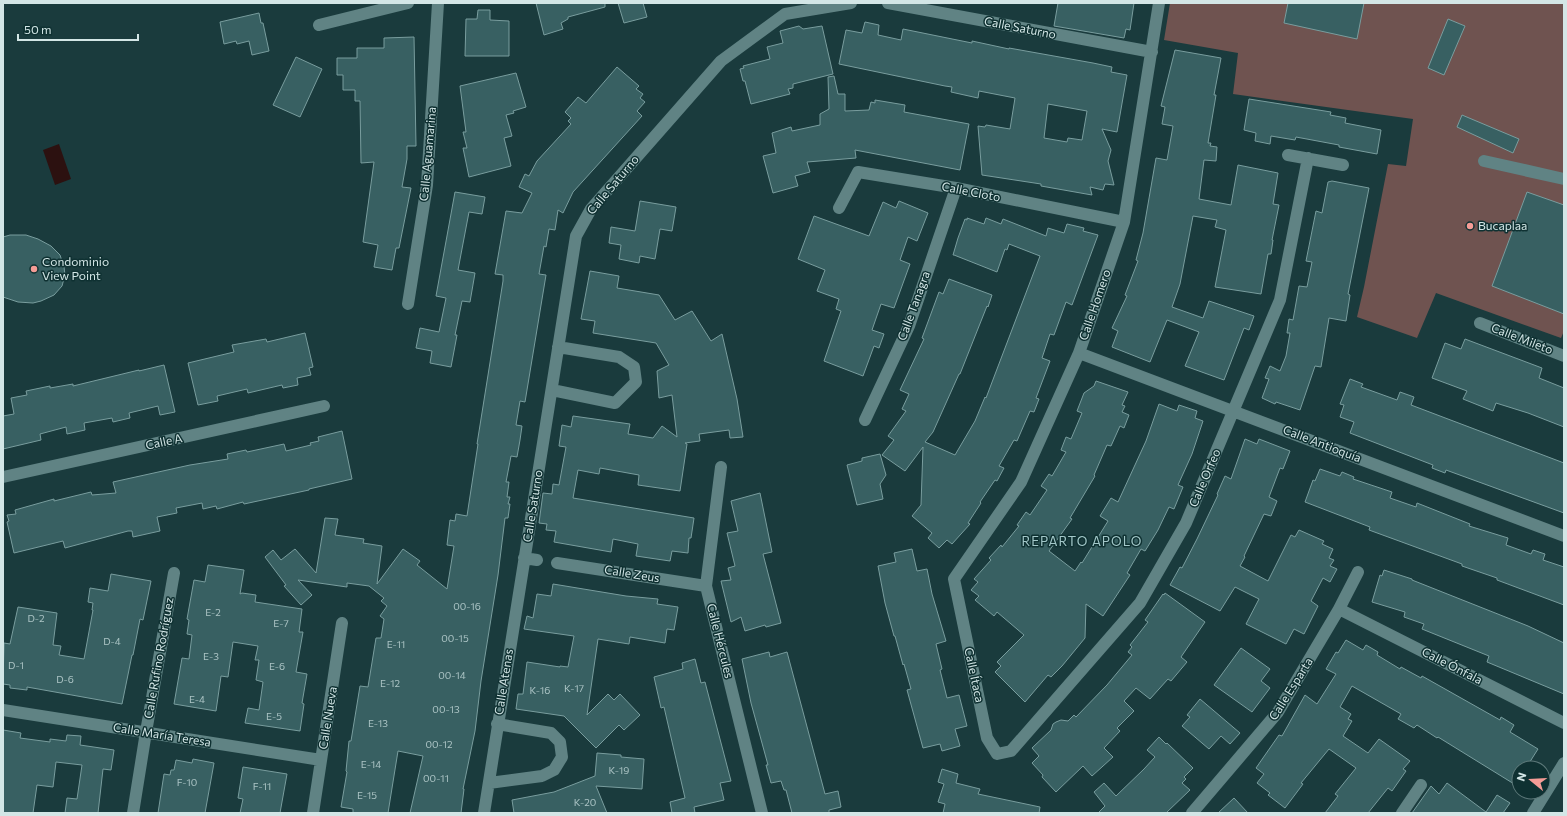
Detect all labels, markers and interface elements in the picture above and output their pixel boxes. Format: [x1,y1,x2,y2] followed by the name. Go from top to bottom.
[983,13,1057,41] street label: Calle Saturno
[18,16,138,42] scale bar
[24,22,52,36] text: 50 m
[416,106,438,202] street label: Calle Aguamarina
[583,152,641,217] street label: Calle Saturno
[941,178,1002,204] street label: Calle Cloto
[1478,218,1527,232] place label: Bucaplaa
[1465,221,1475,231] marker: Bucaplaa
[42,254,109,282] place label: Condominio View Point
[29,264,39,274] marker: Condominio View Point
[1075,267,1113,342] street label: Calle Homero
[894,269,932,342] street label: Calle Tanagra
[1489,320,1555,356] street label: Calle Mileto
[1281,422,1363,464] street label: Calle Antioquía
[144,430,184,452] street label: Calle A
[1186,446,1223,509] street label: Calle Orfeo
[519,469,545,543] street label: Calle Saturno
[1022,533,1142,549] district label: REPARTO APOLO
[604,562,661,584] street label: Calle Zeus
[140,596,176,720] street label: Calle Rufino Rodríguez
[453,600,481,612] house number: 00-16
[705,602,737,680] street label: Calle Hércules
[205,606,221,618] house number: E-2
[27,612,45,624] house number: D-2
[273,617,289,629] house number: E-7
[441,632,469,644] house number: 00-15
[103,635,121,647] house number: D-4
[387,638,405,650] house number: E-11
[1420,644,1485,686] street label: Calle Ónfala
[962,646,988,704] street label: Calle Ítaca
[491,648,515,716] street label: Calle Atenas
[203,650,219,662] house number: E-3
[1265,655,1315,722] street label: Calle Esparta
[8,659,24,671] house number: D-1
[269,660,285,672] house number: E-6
[438,669,466,681] house number: 00-14
[56,673,74,685] house number: D-6
[380,677,400,689] house number: E-12
[564,682,584,694] house number: K-17
[530,684,550,696] house number: K-16
[315,685,339,750] street label: Calle Nueva
[189,693,205,705] house number: E-4
[432,703,460,715] house number: 00-13
[266,710,282,722] house number: E-5
[368,717,388,729] house number: E-13
[112,719,212,749] street label: Calle María Teresa
[425,738,453,750] house number: 00-12
[361,758,381,770] house number: E-14
[1511,760,1551,800] north arrow
[609,764,629,776] house number: K-19
[1514,771,1528,783] text: N
[423,772,449,784] house number: 00-11
[177,776,197,788] house number: F-10
[253,780,271,792] house number: F-11
[357,789,377,801] house number: E-15
[574,796,596,808] house number: K-20

